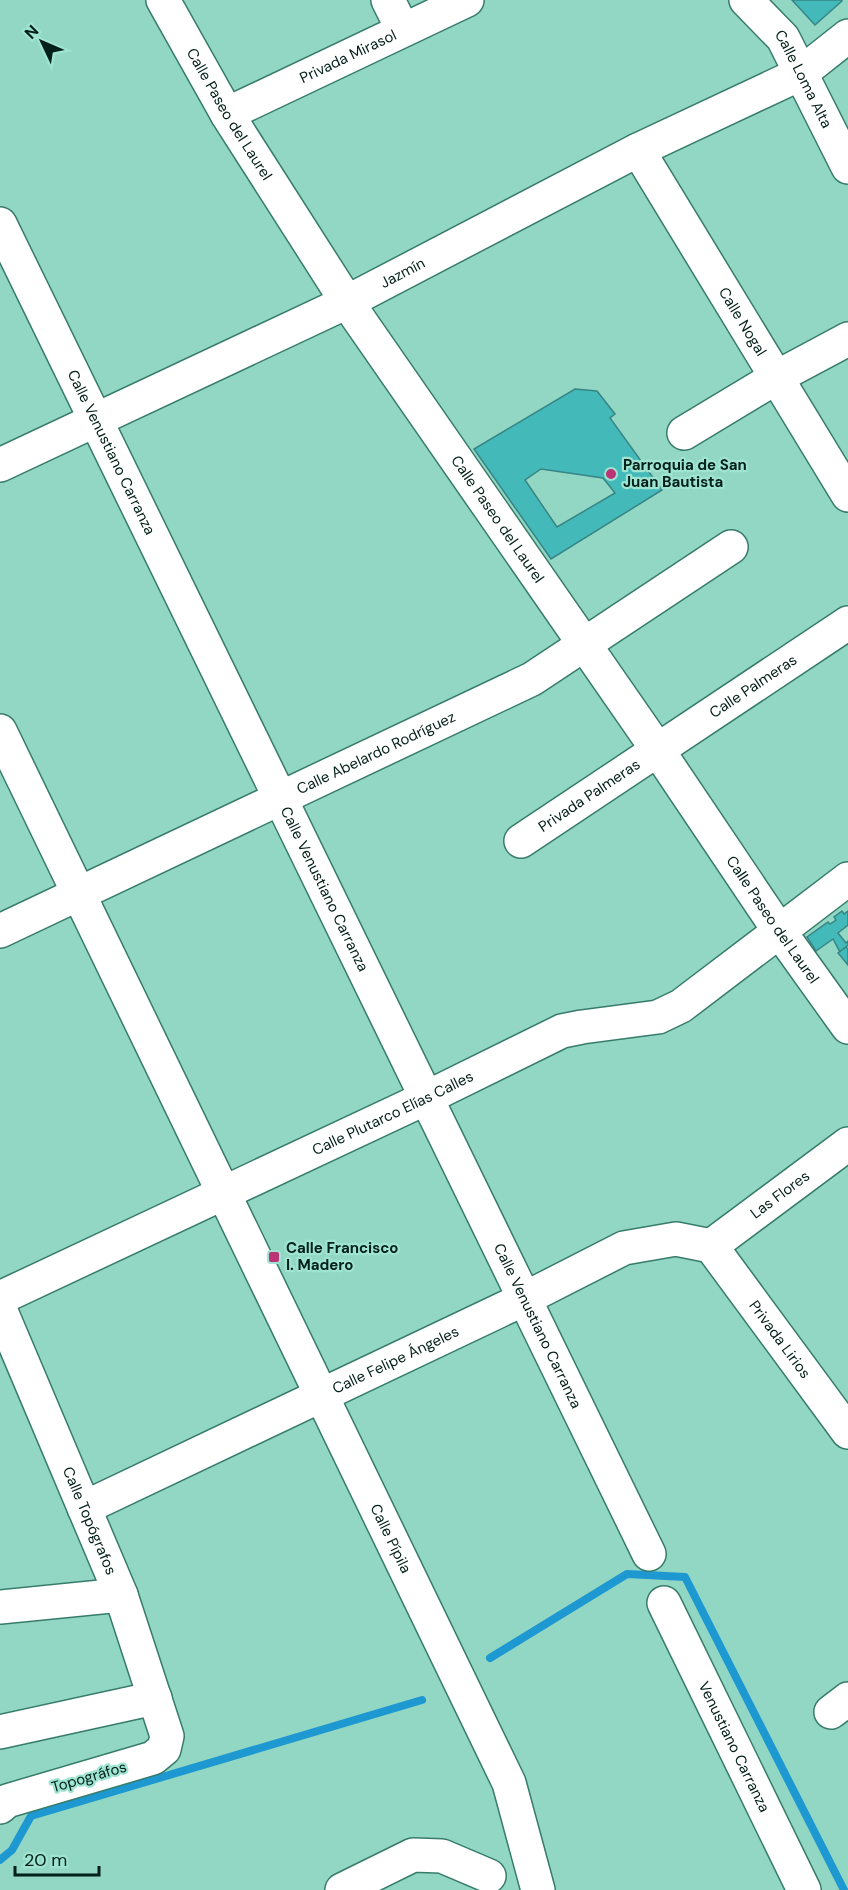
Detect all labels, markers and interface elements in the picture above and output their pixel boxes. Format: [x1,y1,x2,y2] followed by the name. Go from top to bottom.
[12,12,72,72] north arrow
[20,20,43,43] text: N
[296,25,400,88] street label: Privada Mirasol
[770,25,837,132] street label: Calle Loma Alta
[182,44,277,184] street label: Calle Paseo del Laurel
[377,253,428,293] street label: Jazmín
[714,284,771,360] street label: Calle Nogal
[63,366,160,538] street label: Calle Venustiano Carranza
[446,451,549,587] street label: Calle Paseo del Laurel
[623,455,747,492] place label: Parroquia de San Juan Bautista
[604,467,618,481] marker: Parroquia de San Juan Bautista
[705,650,801,723] street label: Calle Palmeras
[293,707,459,799] street label: Calle Abelardo Rodríguez
[534,754,644,837] street label: Privada Palmeras
[276,803,373,975] street label: Calle Venustiano Carranza
[722,852,824,988] street label: Calle Paseo del Laurel
[309,1066,477,1160] street label: Calle Plutarco Elías Calles
[746,1166,814,1223] street label: Las Flores
[286,1238,398,1275] place label: Calle Francisco I. Madero
[489,1240,586,1412] street label: Calle Venustiano Carranza
[267,1250,281,1264] marker: Calle Francisco I. Madero
[744,1296,815,1382] street label: Privada Lirios
[329,1321,462,1399] street label: Calle Felipe Ángeles
[58,1464,121,1578] street label: Calle Topógrafos
[365,1500,416,1576] street label: Calle Pípila
[694,1678,775,1816] street label: Venustiano Carranza
[49,1757,129,1797] street label: Topográfos
[15,1839,99,1877] scale bar
[24,1848,67,1872] text: 20 m

